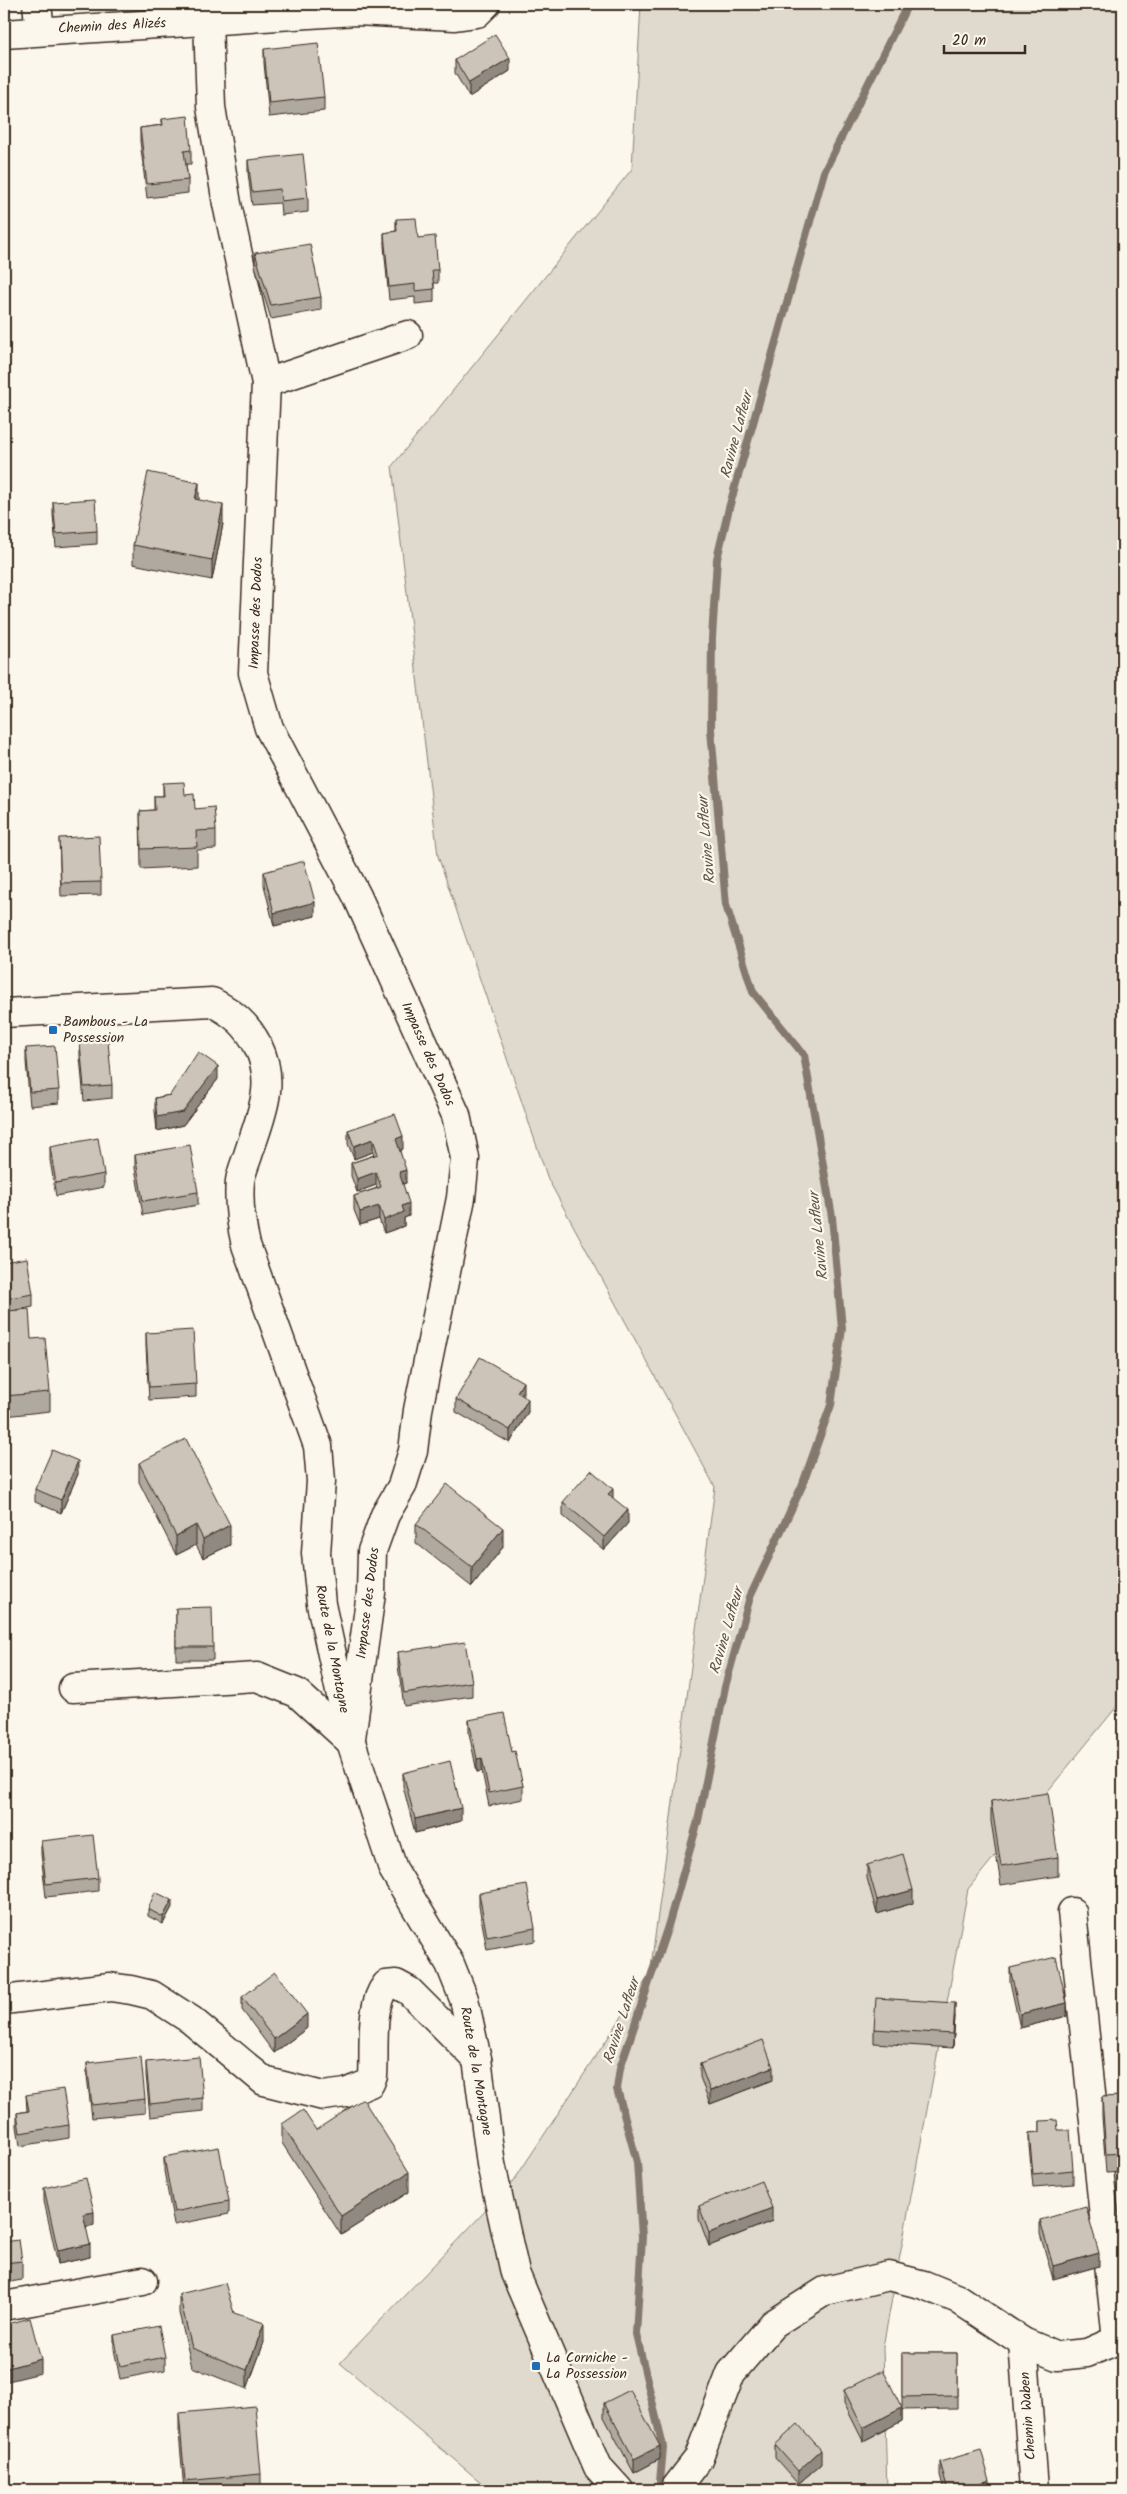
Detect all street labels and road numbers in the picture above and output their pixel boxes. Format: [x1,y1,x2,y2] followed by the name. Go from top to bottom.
[57,12,167,40] street label: Chemin des Alizés
[243,557,269,669] street label: Impasse des Dodos
[395,998,461,1110] street label: Impasse des Dodos
[350,1546,386,1660] street label: Impasse des Dodos
[309,1583,355,1716] street label: Route de la Montagne
[454,2005,498,2138] street label: Route de la Montagne
[1014,2371,1042,2461] street label: Chemin Waben

